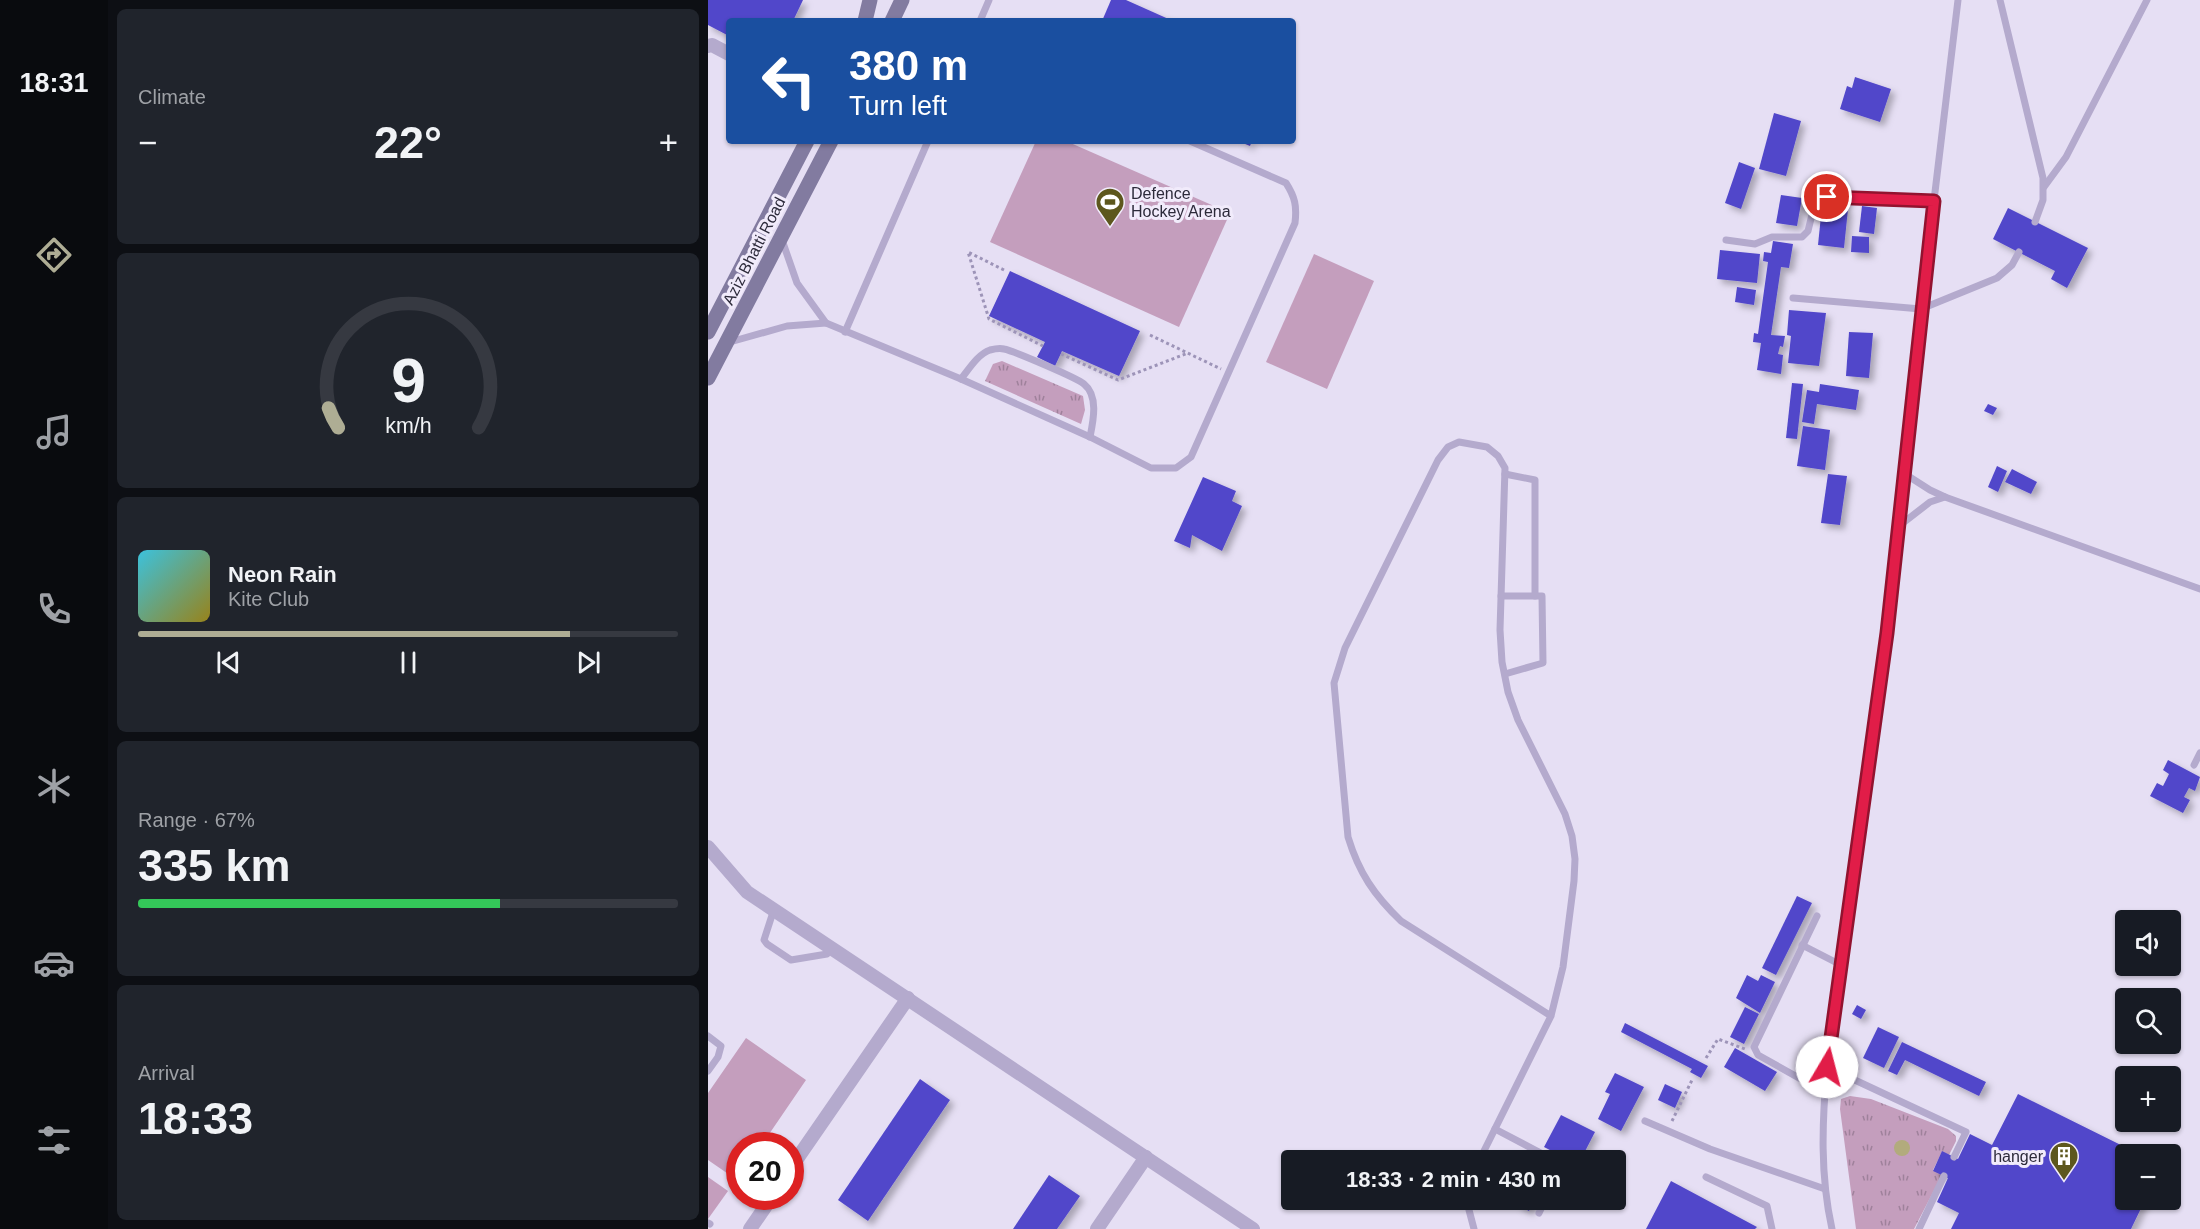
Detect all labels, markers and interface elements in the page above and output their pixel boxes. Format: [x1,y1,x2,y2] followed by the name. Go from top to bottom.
[750,42,828,120] icon: left
[849,42,968,89] text: 380 m
[19,68,89,98] text: 18:31
[138,86,206,108] text: Climate
[849,91,947,121] text: Turn left
[374,117,442,168] text: 22°
[138,124,157,161] text: −
[659,124,678,161] text: +
[1801,171,1852,222] pin
[1810,180,1843,213] icon: arrive
[1131,185,1231,220] place label: Defence Hockey Arena
[1094,186,1126,228] sports icon: Defence Hockey Arena
[720,194,788,308] street label: Aziz Bhatti Road
[33,234,75,276] icon: directions
[391,346,425,415] text: 9
[33,411,75,453] icon: music
[385,414,431,438] text: km/h
[228,562,337,587] text: Neon Rain
[33,588,75,630] icon: phone
[228,588,309,610] text: Kite Club
[212,646,245,679] icon: previous
[392,646,425,679] icon: pause
[572,646,605,679] icon: next
[33,765,75,807] icon: climate
[138,809,255,831] text: Range · 67%
[138,840,291,891] text: 335 km
[2115,910,2181,1210] map controls
[2115,910,2181,976] button: sound
[33,942,75,984] icon: car
[2115,988,2181,1054] button: search
[1795,1035,1859,1099] position arrow
[138,1062,195,1084] text: Arrival
[2115,1066,2181,1132] button: +
[138,1093,253,1144] text: 18:33
[33,1119,75,1161] icon: filters
[726,1132,804,1210] speed limit sign: 20
[2048,1140,2080,1182] building icon: hanger
[2115,1144,2181,1210] button: −
[1993,1148,2044,1165] place label: hanger
[1346,1167,1561,1192] text: 18:33 · 2 min · 430 m

